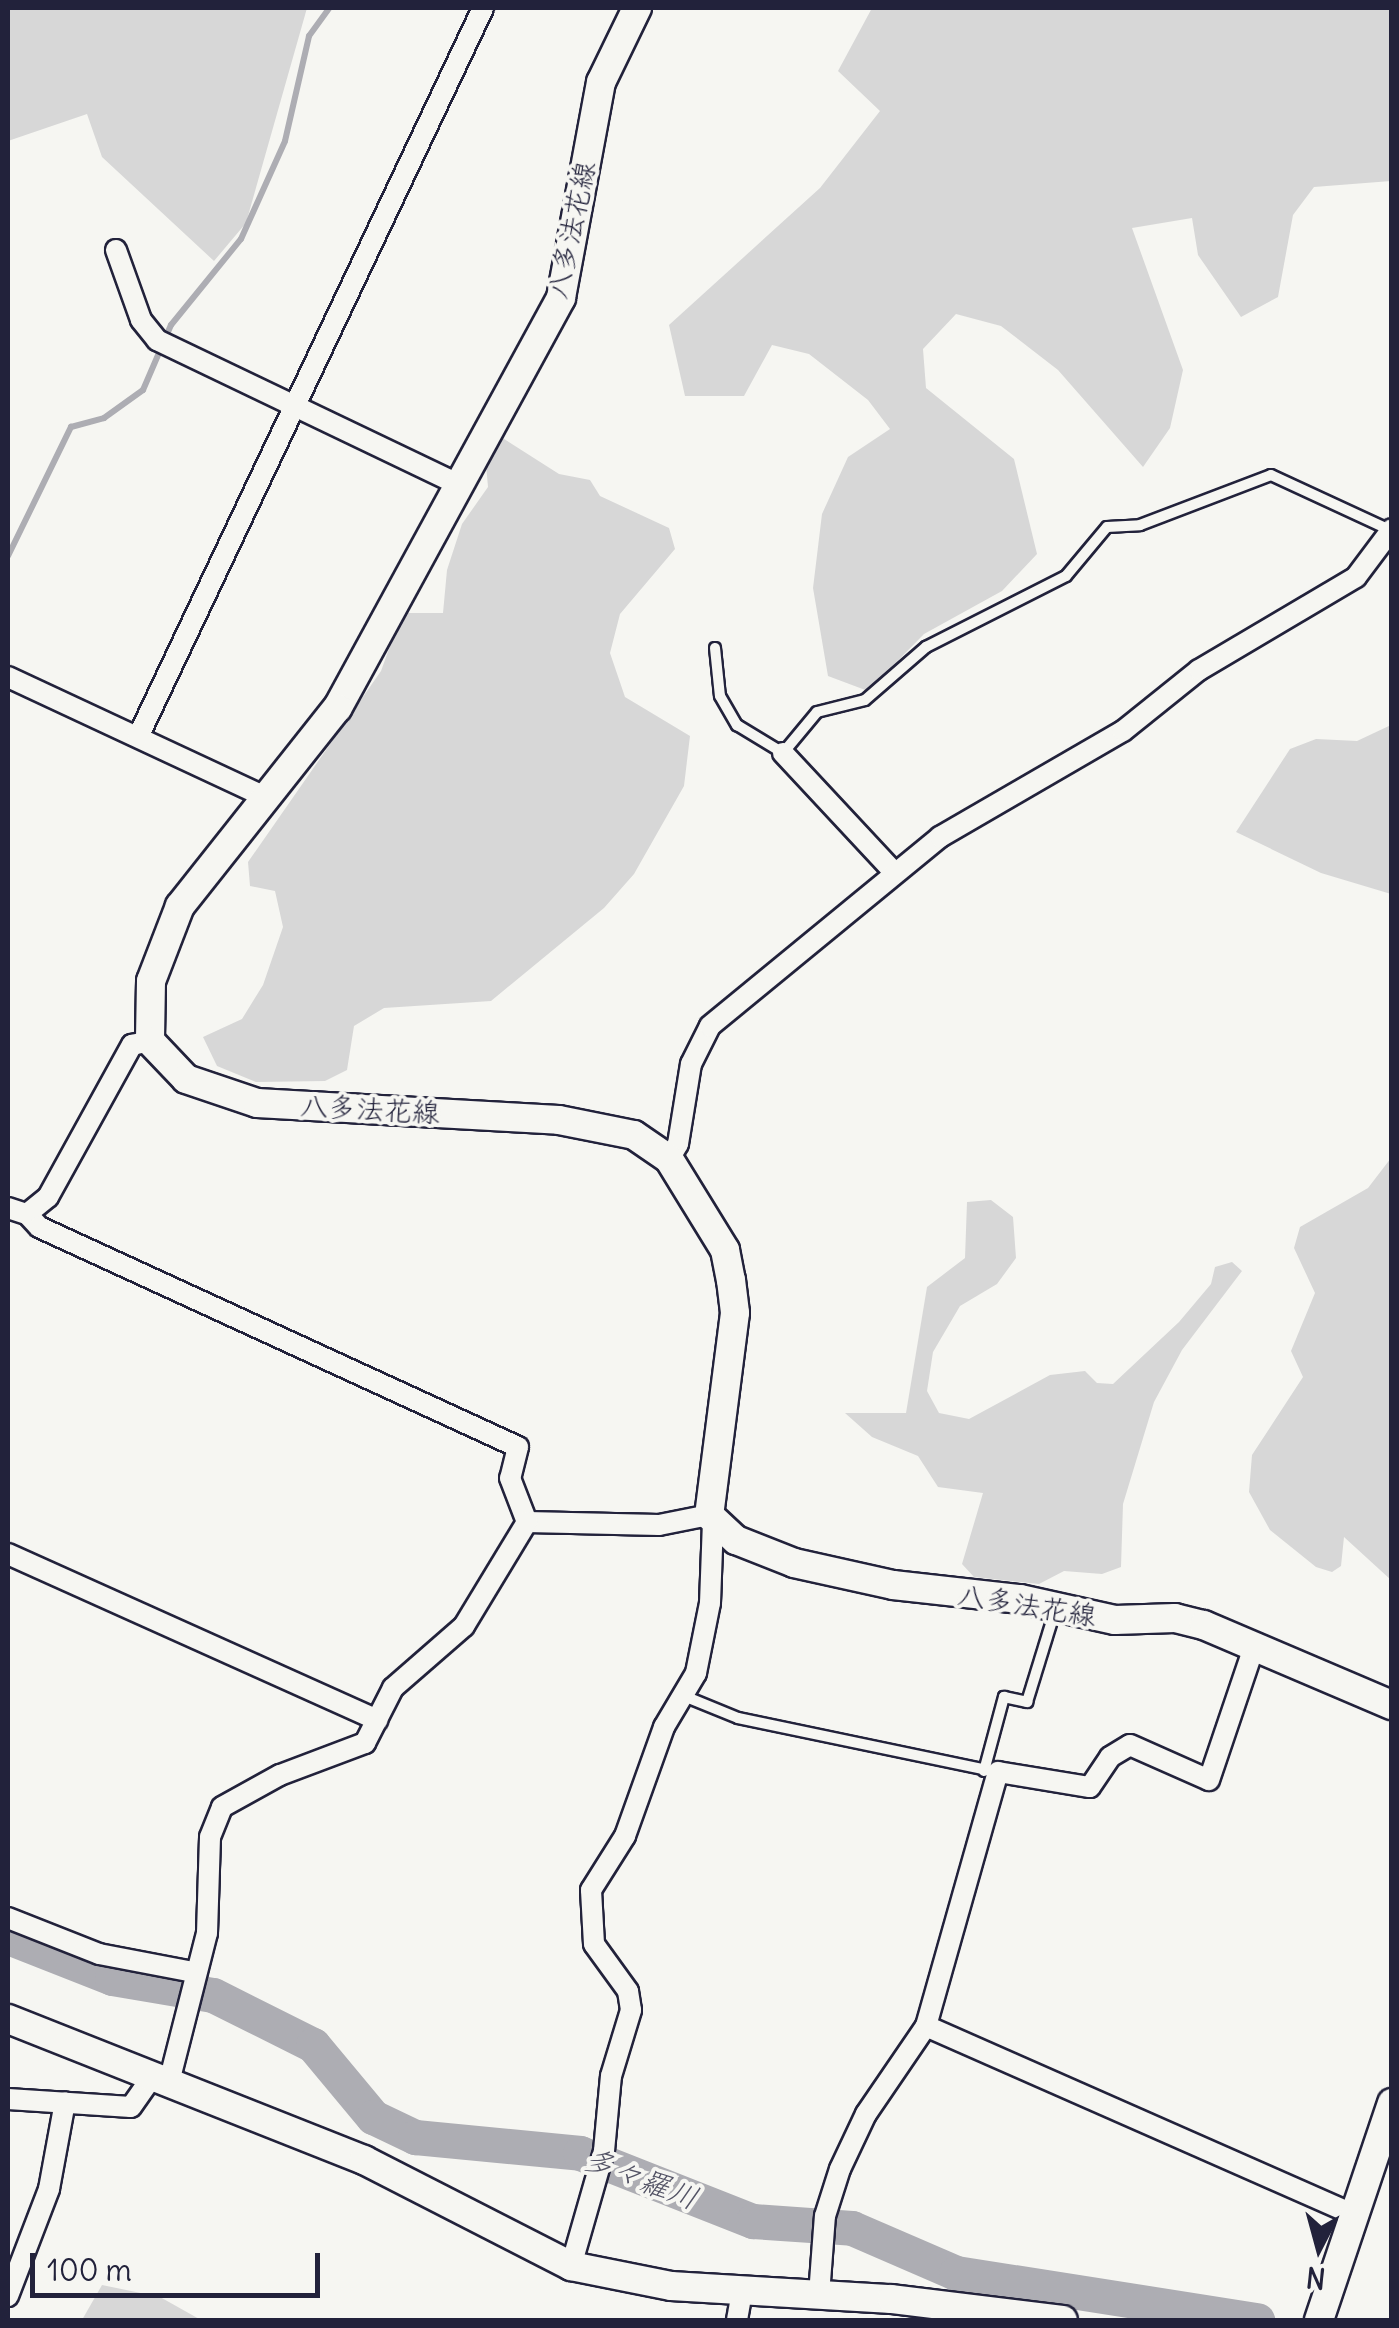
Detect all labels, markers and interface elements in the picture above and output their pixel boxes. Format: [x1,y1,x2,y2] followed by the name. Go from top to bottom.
[540,158,602,302] street label: 八多法花線
[299,1089,441,1129] street label: 八多法花線
[955,1577,1099,1633] street label: 八多法花線
[579,2140,703,2216] water label: 多々羅川
[1269,2198,1369,2298] north arrow
[35,2233,325,2295] scale bar
[47,2251,132,2289] text: 100 m
[1304,2259,1327,2297] text: N

